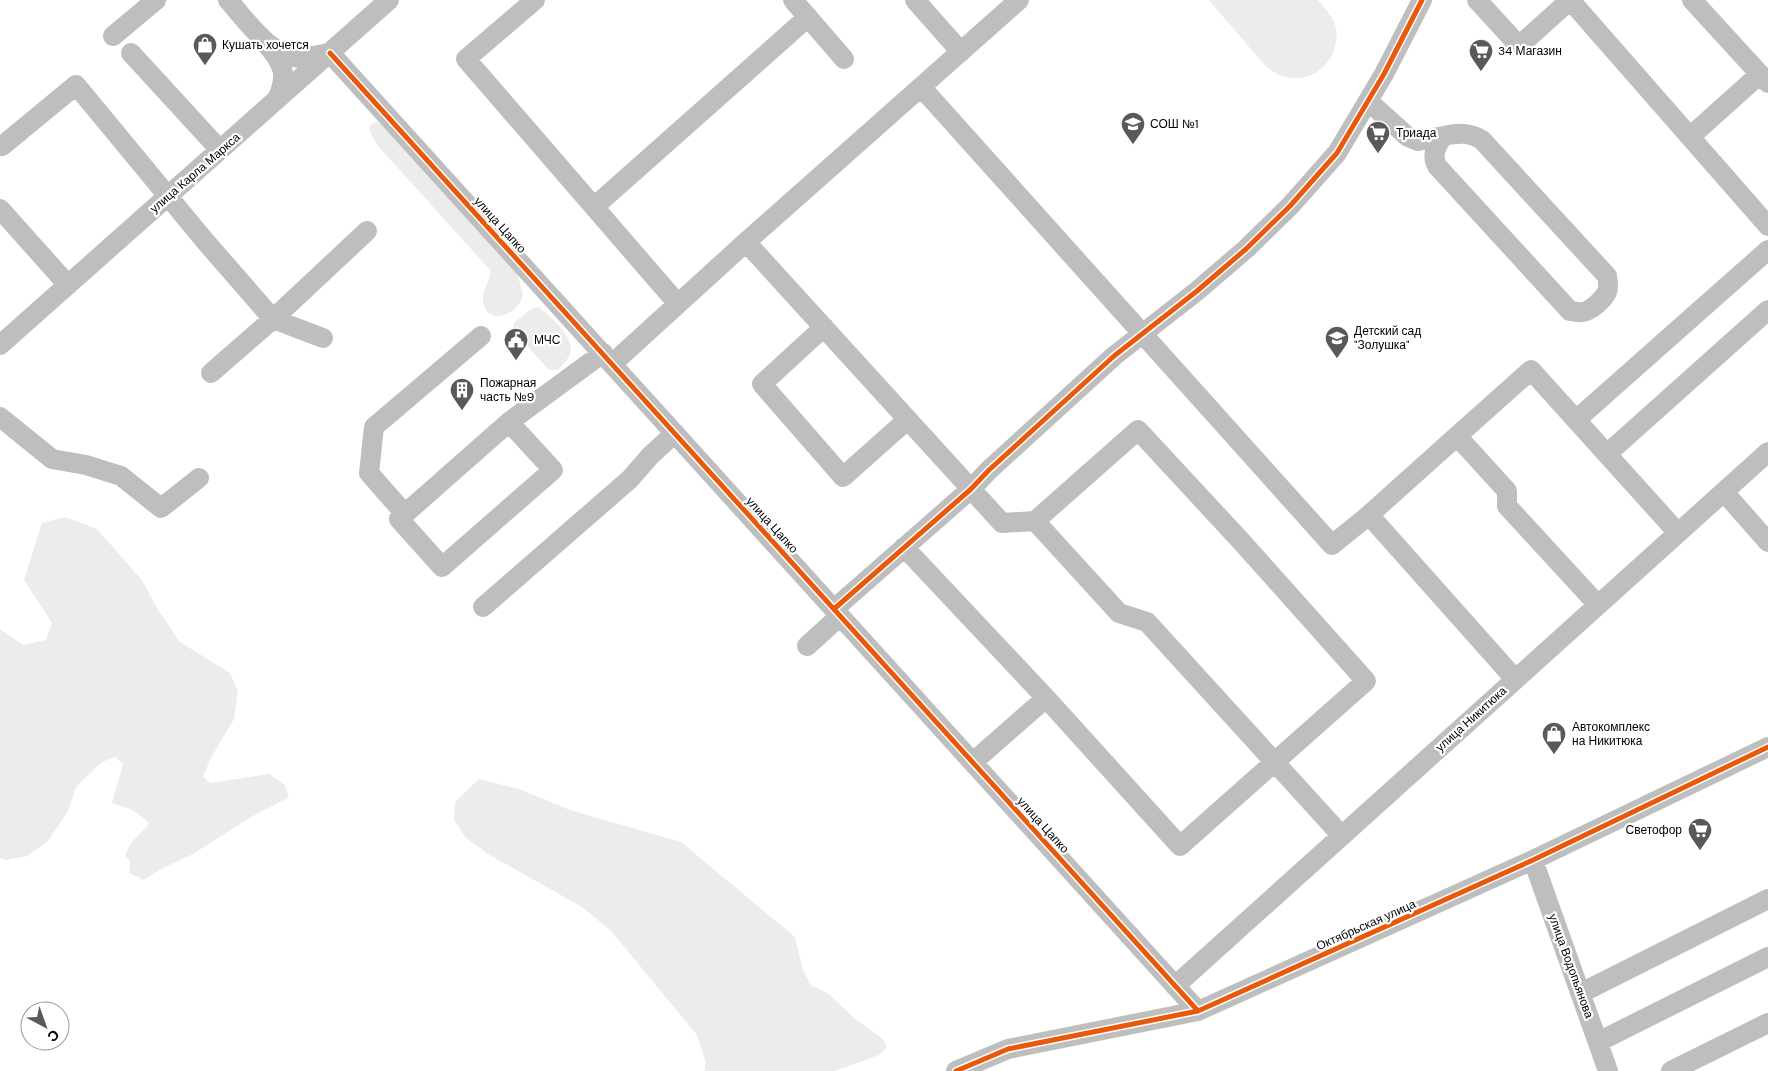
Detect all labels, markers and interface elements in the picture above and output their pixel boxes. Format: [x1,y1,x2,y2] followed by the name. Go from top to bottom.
[192,32,218,66] shop icon: Кушать хочется
[222,37,309,53] place label: Кушать хочется
[1468,38,1494,72] supermarket icon: 34 Магазин
[1498,43,1562,59] place label: 34 Магазин
[1120,111,1146,145] school or university icon: СОШ №1
[1150,116,1199,132] place label: СОШ №1
[1365,120,1391,154] supermarket icon: Триада
[1396,125,1437,141] place label: Триада
[147,129,244,217] street label: улица Карла Маркса
[470,193,530,257] street label: улица Цапко
[1354,323,1421,353] place label: Детский сад "Золушка"
[1324,325,1350,359] school or university icon: Детский сад "Золушка"
[503,327,529,361] public building icon: МЧС
[534,332,561,348] place label: МЧС
[480,375,536,405] place label: Пожарная часть №9
[449,377,475,411] building icon: Пожарная часть №9
[742,493,802,557] street label: улица Цапко
[1432,683,1510,755] street label: улица Никитюка
[1572,719,1650,749] place label: Автокомплекс на Никитюка
[1541,721,1567,755] shop icon: Автокомплекс на Никитюка
[1013,793,1073,857] street label: улица Цапко
[1687,817,1713,851] supermarket icon: Светофор
[1626,822,1682,838] place label: Светофор
[1314,896,1419,954] street label: Октябрьская улица
[1545,912,1597,1021] street label: улица Водопьянова
[20,1001,70,1051] north arrow
[44,1026,63,1046] text: С

